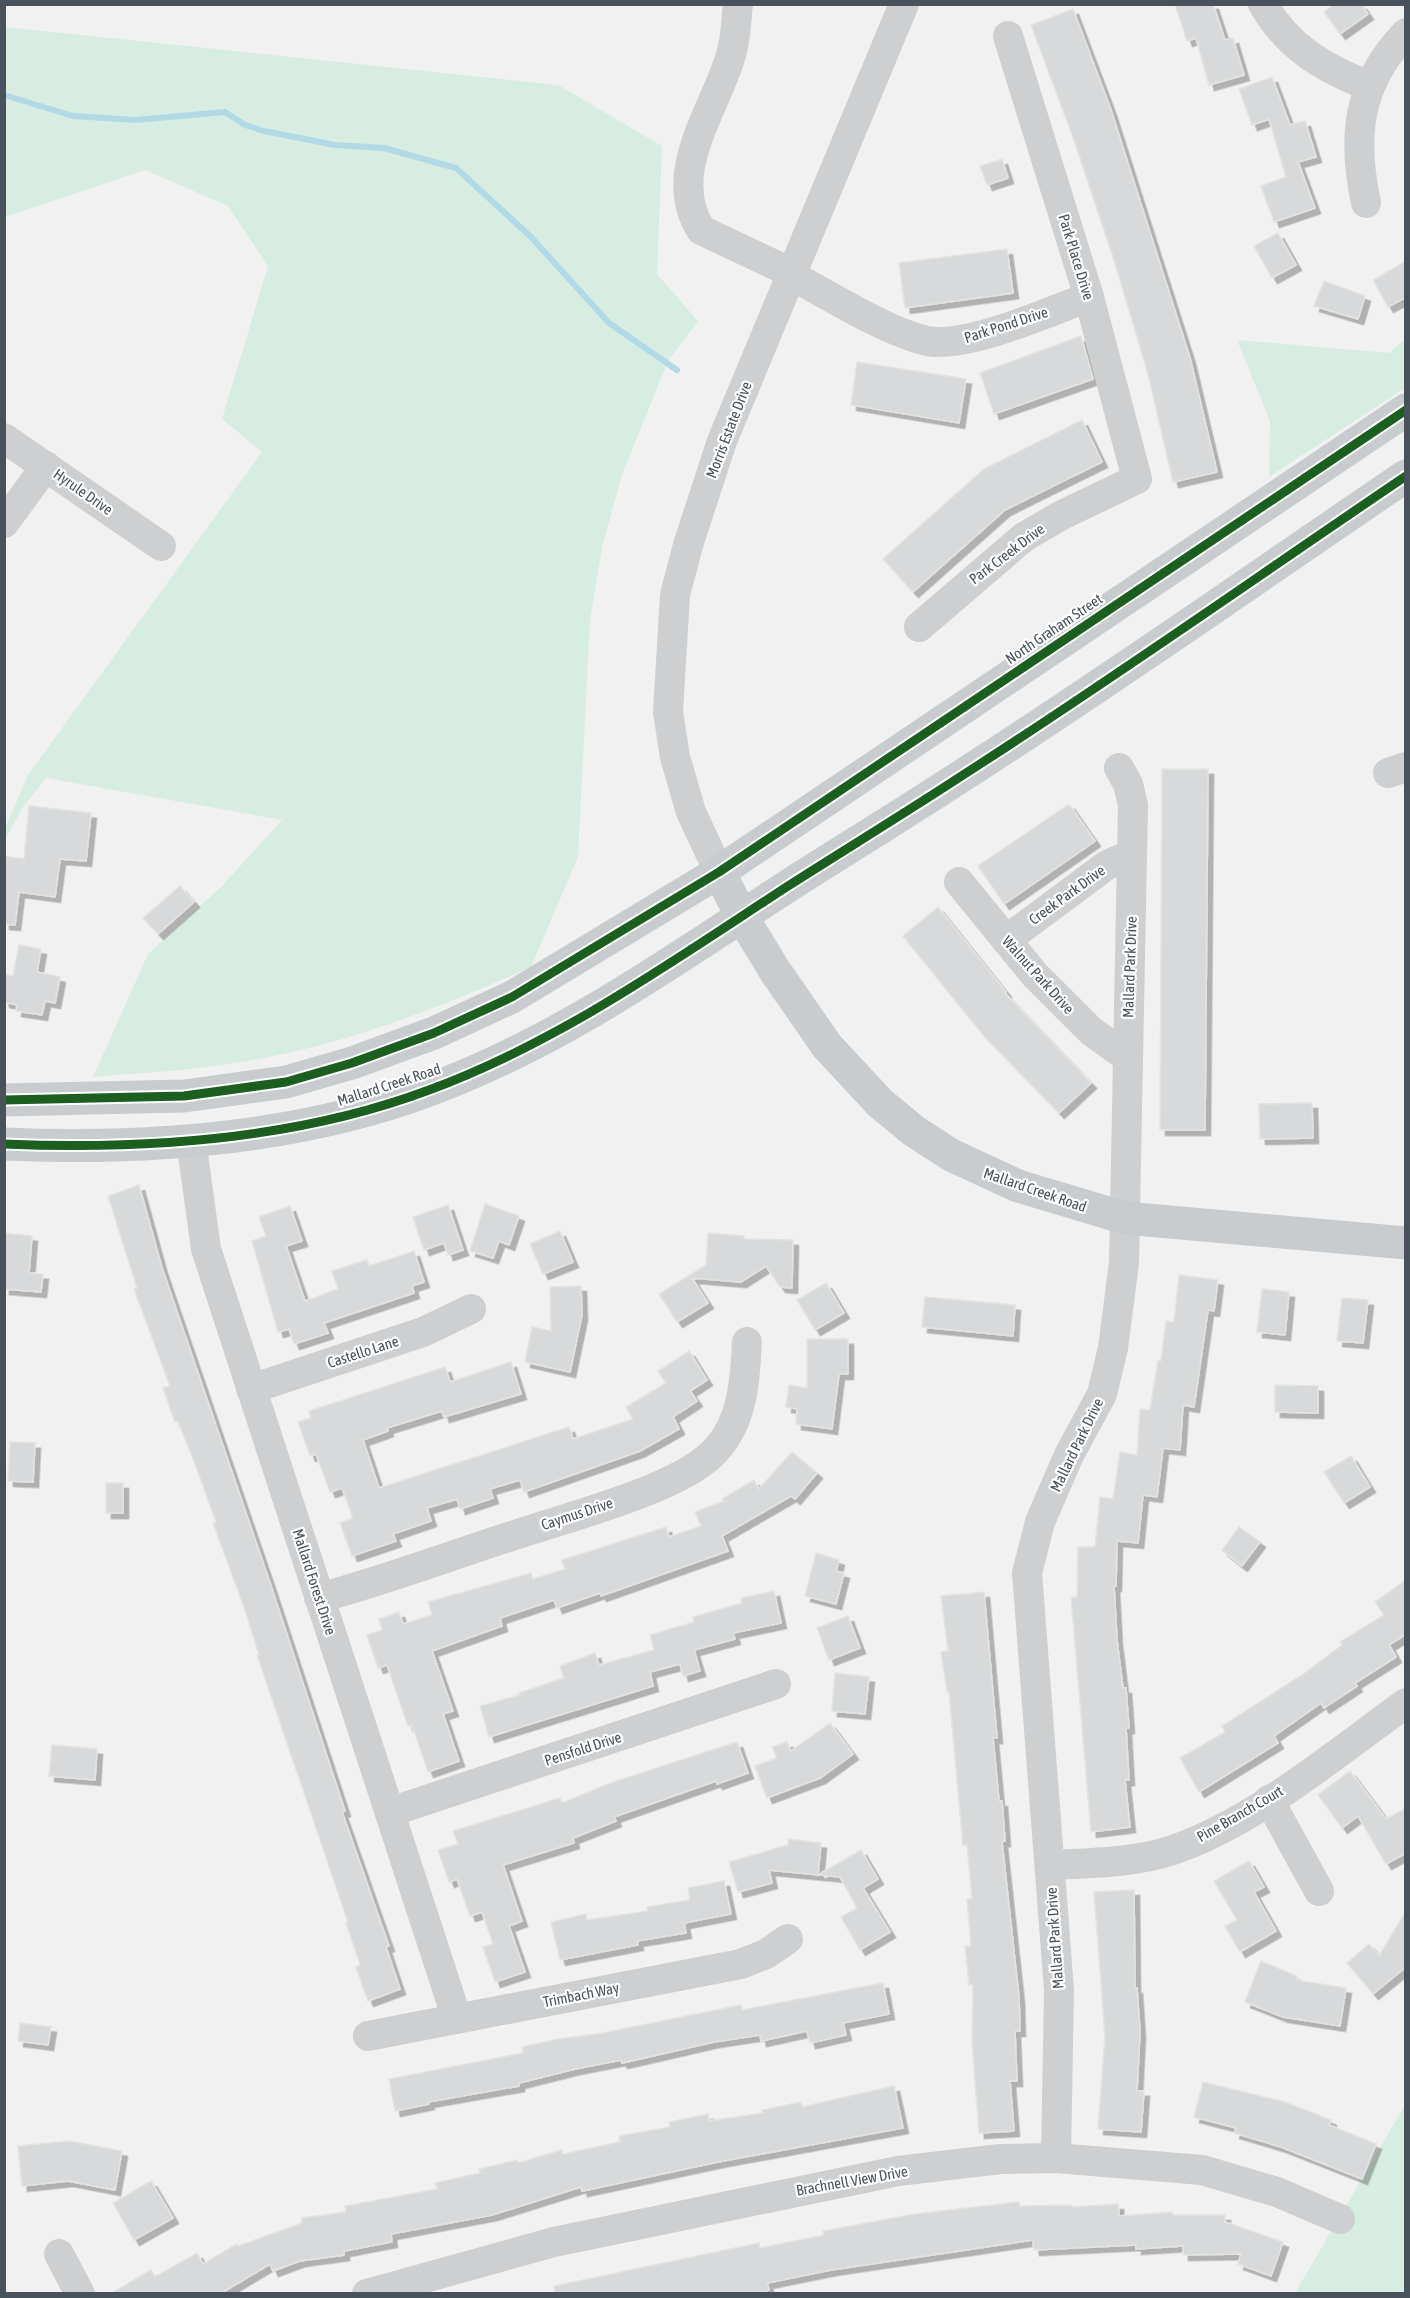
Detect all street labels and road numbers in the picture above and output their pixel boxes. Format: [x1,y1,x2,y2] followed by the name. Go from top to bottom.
[1055,212,1098,302] street label: Park Place Drive
[962,303,1050,346] street label: Park Pond Drive
[702,379,755,480] street label: Morris Estate Drive
[50,465,116,518] street label: Hyrule Drive
[966,520,1048,587] street label: Park Creek Drive
[1002,590,1105,667] street label: North Graham Street
[1025,861,1108,928] street label: Creek Park Drive
[1119,916,1140,1018] street label: Mallard Park Drive
[999,932,1078,1017] street label: Walnut Park Drive
[335,1060,443,1109] street label: Mallard Creek Road
[982,1164,1089,1215] street label: Mallard Creek Road
[325,1332,401,1371] street label: Castello Lane
[1047,1395,1107,1494] street label: Mallard Park Drive
[539,1494,615,1533] street label: Caymus Drive
[289,1527,340,1637] street label: Mallard Forest Drive
[542,1728,624,1769] street label: Pensfold Drive
[1194,1782,1286,1845] street label: Pine Branch Court
[1042,1886,1067,1989] street label: Mallard Park Drive
[542,1979,620,2010] street label: Trimbach Way
[795,2162,909,2199] street label: Brachnell View Drive

